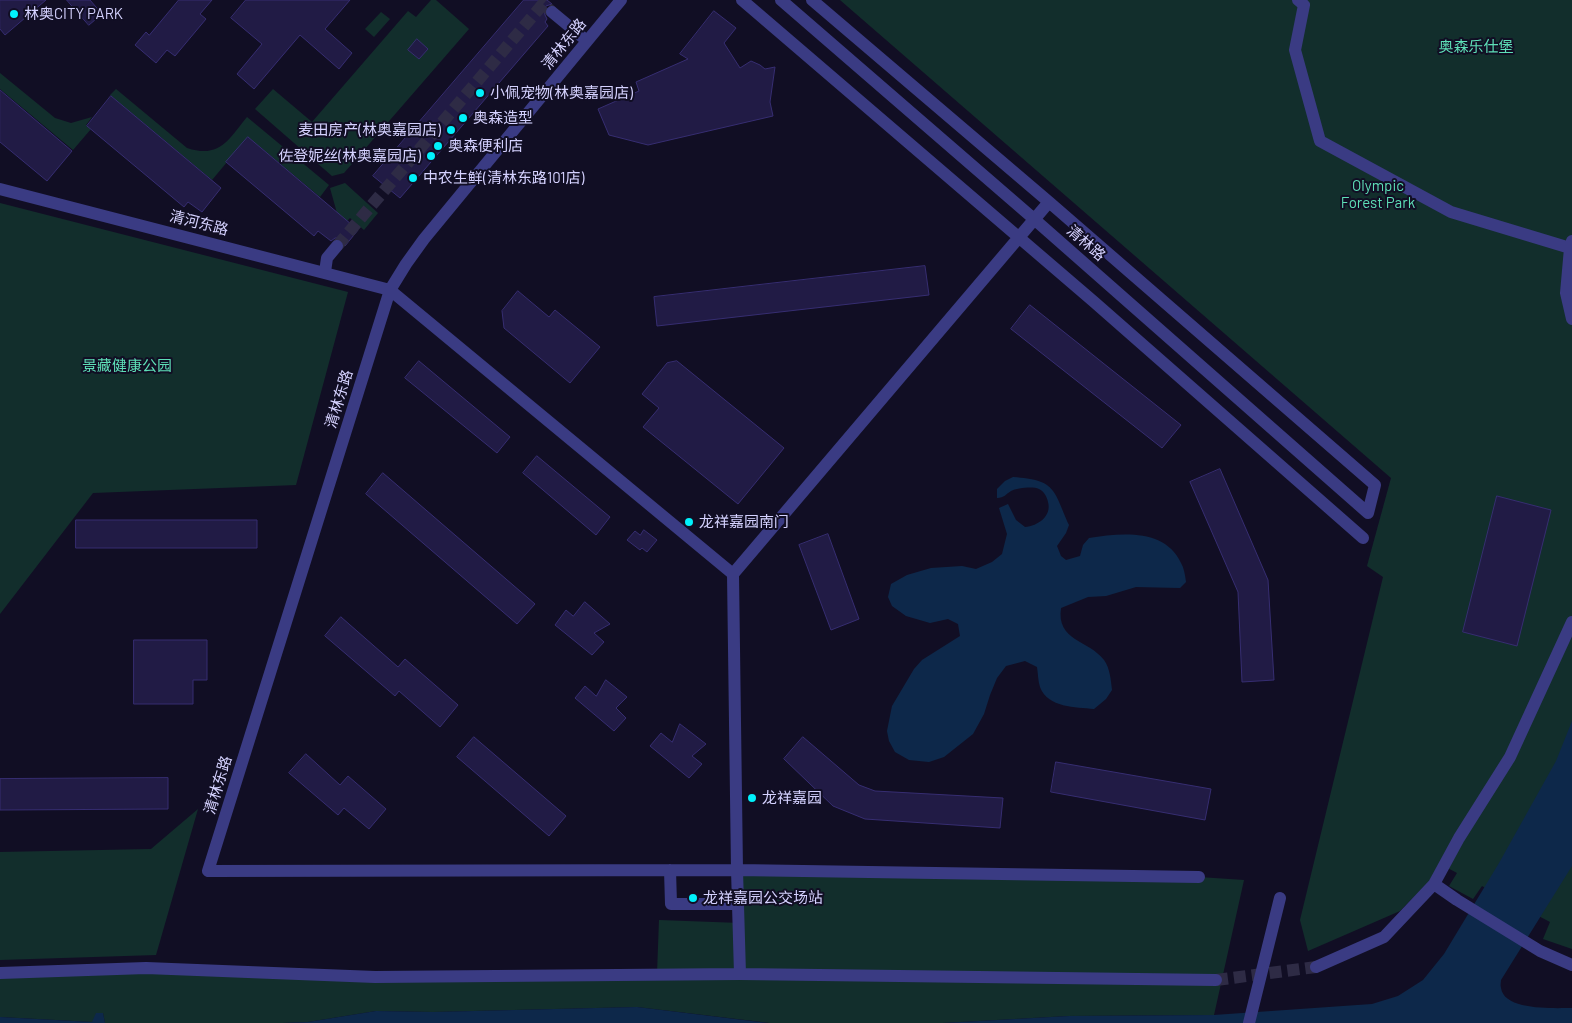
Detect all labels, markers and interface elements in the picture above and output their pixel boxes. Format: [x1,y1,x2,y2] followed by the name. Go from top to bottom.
[24,5,123,23] place label: 林奥CITY PARK
[8,8,20,20] marker: 林奥CITY PARK
[538,15,590,73] street label: 清林东路
[1439,38,1513,56] park label: 奥森乐仕堡
[490,84,633,102] place label: 小佩宠物(林奥嘉园店)
[474,87,486,99] marker: 小佩宠物(林奥嘉园店)
[473,109,533,127] place label: 奥森造型
[457,112,469,124] marker: 奥森造型
[298,121,441,139] place label: 麦田房产(林奥嘉园店)
[445,124,457,136] marker: 麦田房产(林奥嘉园店)
[448,137,523,155] place label: 奥森便利店
[432,140,444,152] marker: 奥森便利店
[278,147,421,165] place label: 佐登妮丝(林奥嘉园店)
[425,150,437,162] marker: 佐登妮丝(林奥嘉园店)
[423,169,584,187] place label: 中农生鲜(清林东路101店)
[407,172,419,184] marker: 中农生鲜(清林东路101店)
[1341,177,1415,212] park label: Olympic Forest Park
[168,207,230,239] street label: 清河东路
[1063,221,1109,265] street label: 清林路
[82,357,172,375] park label: 景藏健康公园
[322,368,356,430] street label: 清林东路
[699,513,789,531] place label: 龙祥嘉园南门
[683,516,695,528] marker: 龙祥嘉园南门
[201,754,235,816] street label: 清林东路
[762,789,822,807] place label: 龙祥嘉园
[746,792,758,804] marker: 龙祥嘉园
[703,889,823,907] place label: 龙祥嘉园公交场站
[687,892,699,904] marker: 龙祥嘉园公交场站

